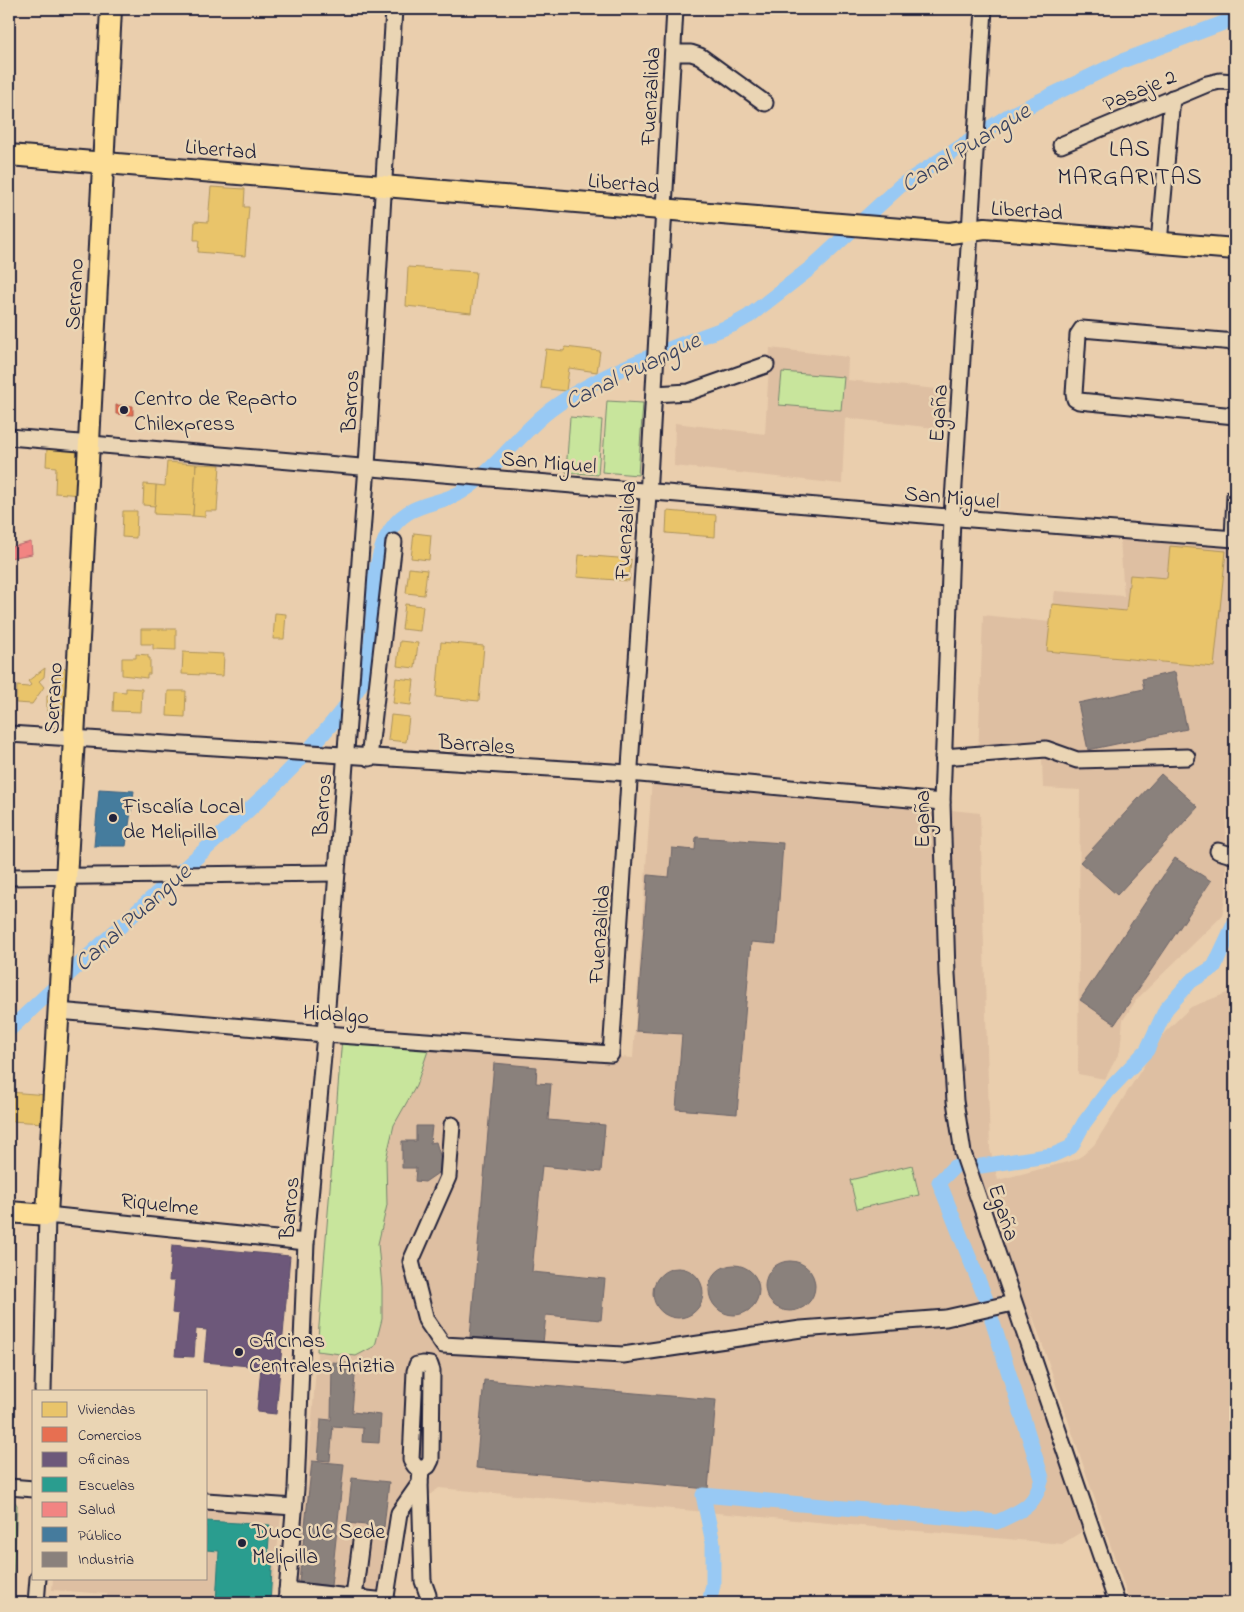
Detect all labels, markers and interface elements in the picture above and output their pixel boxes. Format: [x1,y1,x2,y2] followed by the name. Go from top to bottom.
[633,46,671,147] street label: Fuenzalida
[1098,62,1182,122] street label: Pasaje 2
[895,95,1039,203] water label: Canal Puangue
[183,132,258,170] street label: Libertad
[1057,133,1203,196] district label: LAS MARGARITAS
[586,166,661,204] street label: Libertad
[990,194,1064,230] street label: Libertad
[58,257,94,331] street label: Serrano
[559,324,708,420] water label: Canal Puangue
[334,369,370,434] street label: Barros
[922,383,959,443] street label: Egaña
[134,384,297,441] place label: Centro de Reparto Chilexpress
[118,404,130,416] marker: Centro de Reparto Chilexpress
[500,444,598,485] street label: San Miguel
[903,479,1001,520] street label: San Miguel
[608,480,646,582] street label: Fuenzalida
[37,661,73,735] street label: Serrano
[436,727,516,765] street label: Barrales
[306,773,342,839] street label: Barros
[908,790,941,848] street label: Egaña
[122,792,244,849] place label: Fiscalía Local de Melipilla
[107,812,119,824] marker: Fiscalía Local de Melipilla
[67,856,201,981] water label: Canal Puangue
[582,884,620,986] street label: Fuenzalida
[302,998,370,1035] street label: Hidalgo
[272,1176,310,1242] street label: Barros
[977,1180,1026,1246] street label: Egaña
[119,1186,200,1226] street label: Riquelme
[249,1326,395,1383] place label: Oficinas Centrales Ariztia
[233,1346,245,1358] marker: Oficinas Centrales Ariztia
[32,1390,208,1580] legend
[77,1399,135,1421] text: Viviendas
[78,1425,142,1447] text: Comercios
[78,1449,130,1471] text: Oficinas
[78,1475,135,1497] text: Escuelas
[78,1499,116,1521] text: Salud
[251,1517,385,1574] place label: Duoc UC Sede Melipilla
[78,1525,122,1547] text: Público
[236,1537,248,1549] marker: Duoc UC Sede Melipilla
[78,1549,134,1571] text: Industria

